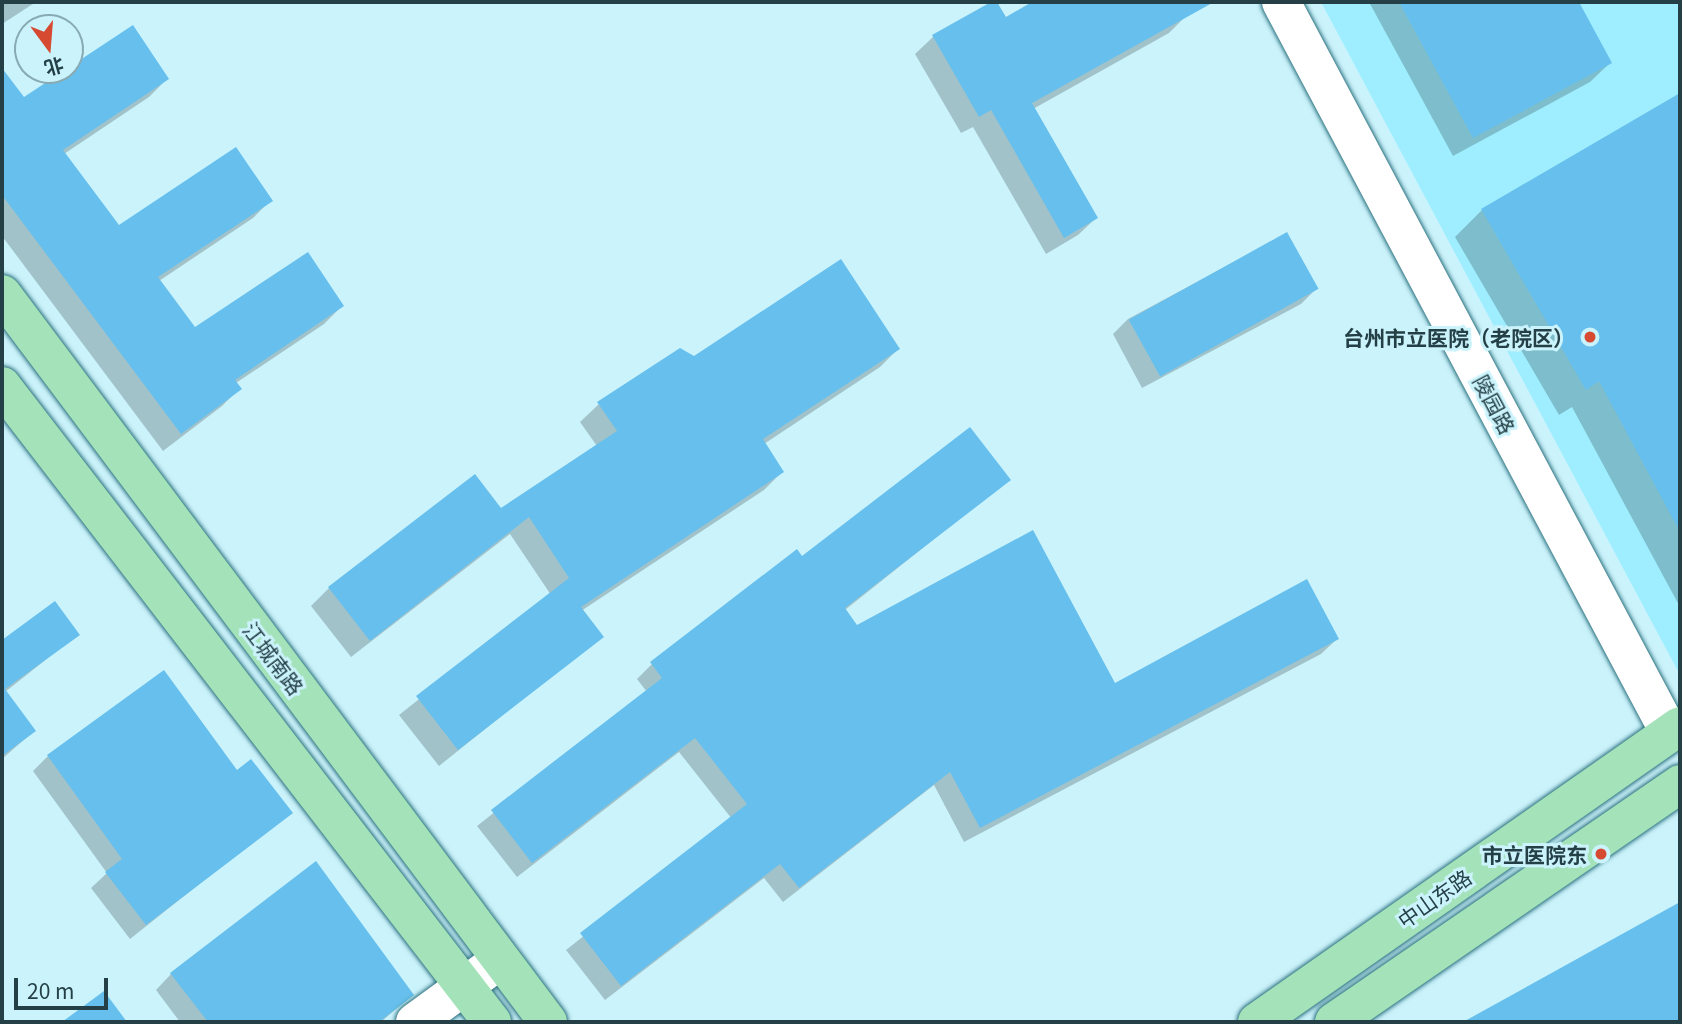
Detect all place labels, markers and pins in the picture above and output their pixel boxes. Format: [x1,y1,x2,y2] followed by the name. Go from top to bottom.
[1343,324,1574,350] place label: 台州市立医院（老院区）
[1580,327,1600,347] marker: 台州市立医院（老院区）
[1482,841,1587,867] place label: 市立医院东
[1593,846,1609,862] marker: 市立医院东

